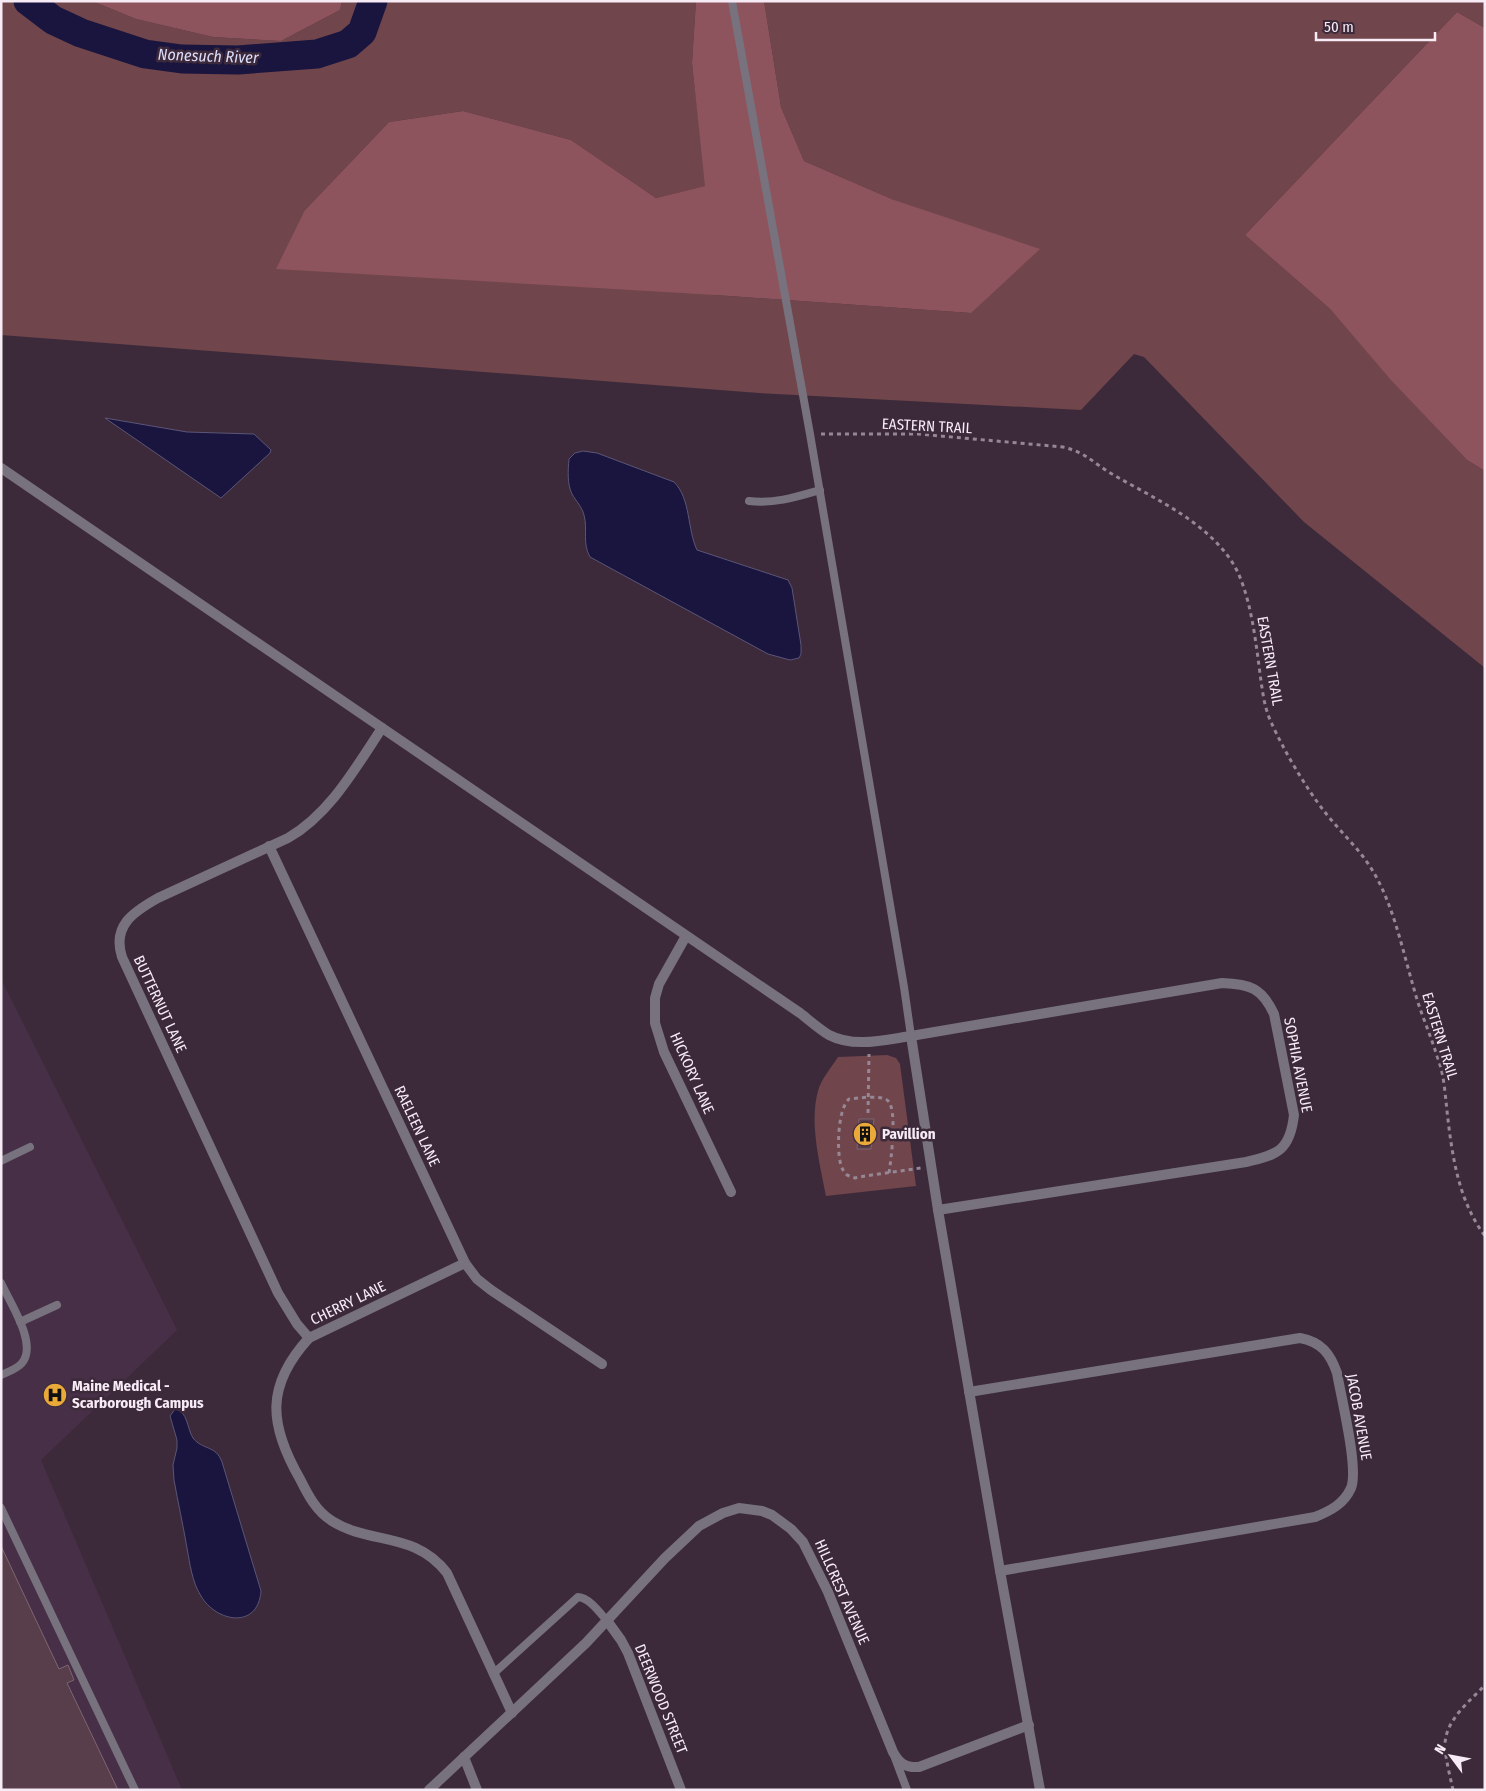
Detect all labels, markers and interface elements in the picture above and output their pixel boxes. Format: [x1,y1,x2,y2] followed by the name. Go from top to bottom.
[1316,10,1435,42] scale bar
[1324,18,1354,36] text: 50 m
[157,45,259,67] water label: Nonesuch River
[881,415,973,437] street label: EASTERN TRAIL
[1253,615,1287,707] street label: EASTERN TRAIL
[130,953,190,1055] street label: BUTTERNUT LANE
[1418,990,1462,1082] street label: EASTERN TRAIL
[1280,1016,1316,1114] street label: SOPHIA AVENUE
[666,1029,718,1117] street label: HICKORY LANE
[390,1083,444,1169] street label: RAELEEN LANE
[852,1121,878,1147] building icon: Pavillion
[882,1125,936,1143] place label: Pavillion
[307,1277,389,1329] street label: CHERRY LANE
[1343,1372,1375,1462] street label: JACOB AVENUE
[72,1377,204,1412] place label: Maine Medical - Scarborough Campus
[42,1382,68,1408] hospital icon: Maine Medical - Scarborough Campus
[811,1537,873,1647] street label: HILLCREST AVENUE
[631,1642,691,1756] street label: DEERWOOD STREET
[1426,1731,1476,1781] north arrow
[1431,1741,1450,1757] text: N

